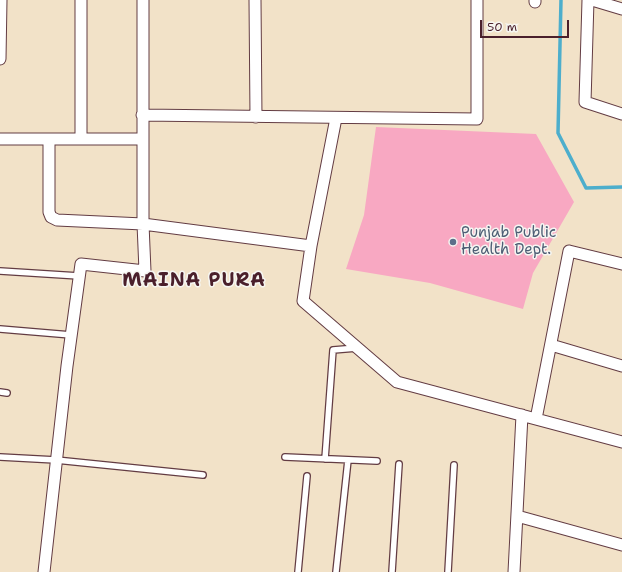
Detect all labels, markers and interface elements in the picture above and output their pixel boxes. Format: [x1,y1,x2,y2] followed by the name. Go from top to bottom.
[482,12,571,38] scale bar
[487,19,517,35] text: 50 m
[461,224,556,259] place label: Punjab Public Health Dept.
[448,237,458,247] marker: Punjab Public Health Dept.
[122,270,266,292] district label: MAINA PURA

